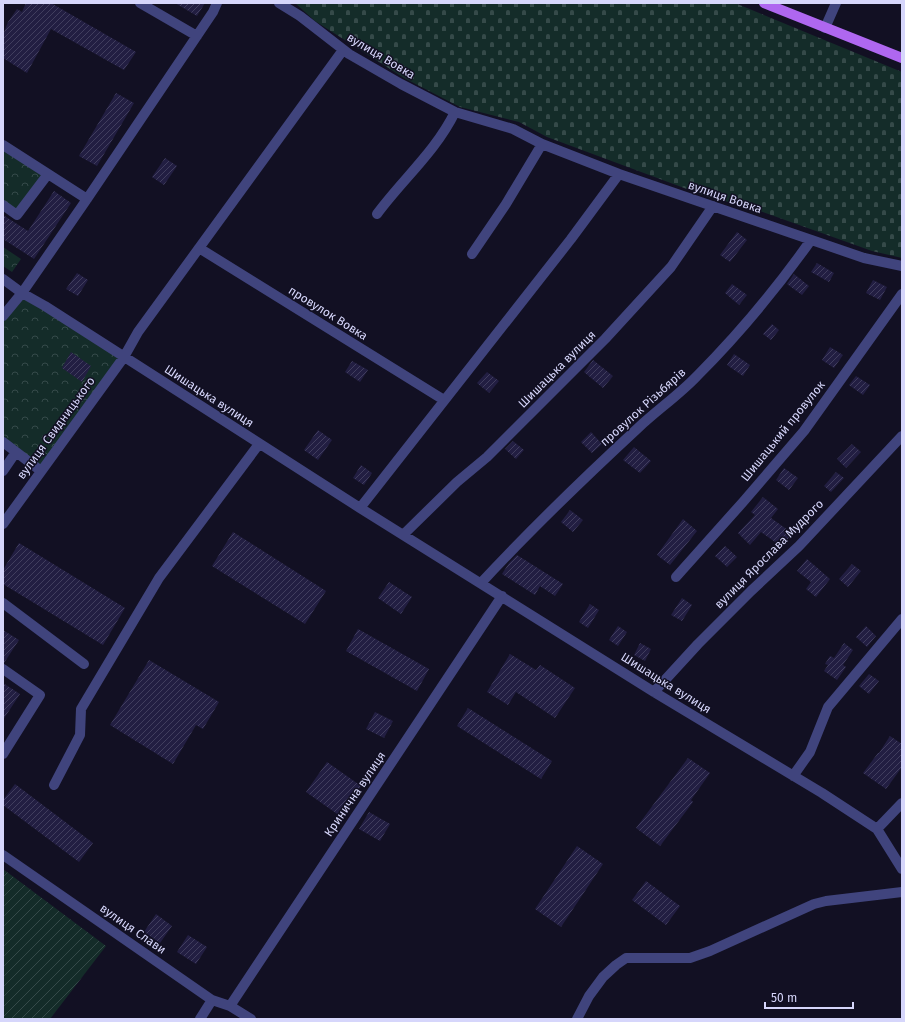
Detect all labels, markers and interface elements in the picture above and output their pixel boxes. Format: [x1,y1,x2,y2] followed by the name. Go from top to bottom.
[344,30,418,82] street label: вулиця Вовка
[686,178,764,216] street label: вулиця Вовка
[286,283,370,343] street label: провулок Вовка
[515,327,599,411] street label: Шишацька вулиця
[162,362,256,430] street label: Шишацька вулиця
[597,365,689,449] street label: провулок Різьбярів
[14,374,98,482] street label: вулиця Свидницького
[738,377,828,484] street label: Шишацький провулок
[712,497,826,611] street label: вулиця Ярослава Мудрого
[618,650,714,716] street label: Шишацька вулиця
[321,749,389,839] street label: Кринична вулиця
[97,901,169,957] street label: вулиця Слави
[765,984,853,1010] scale bar
[771,991,797,1005] text: 50 m

